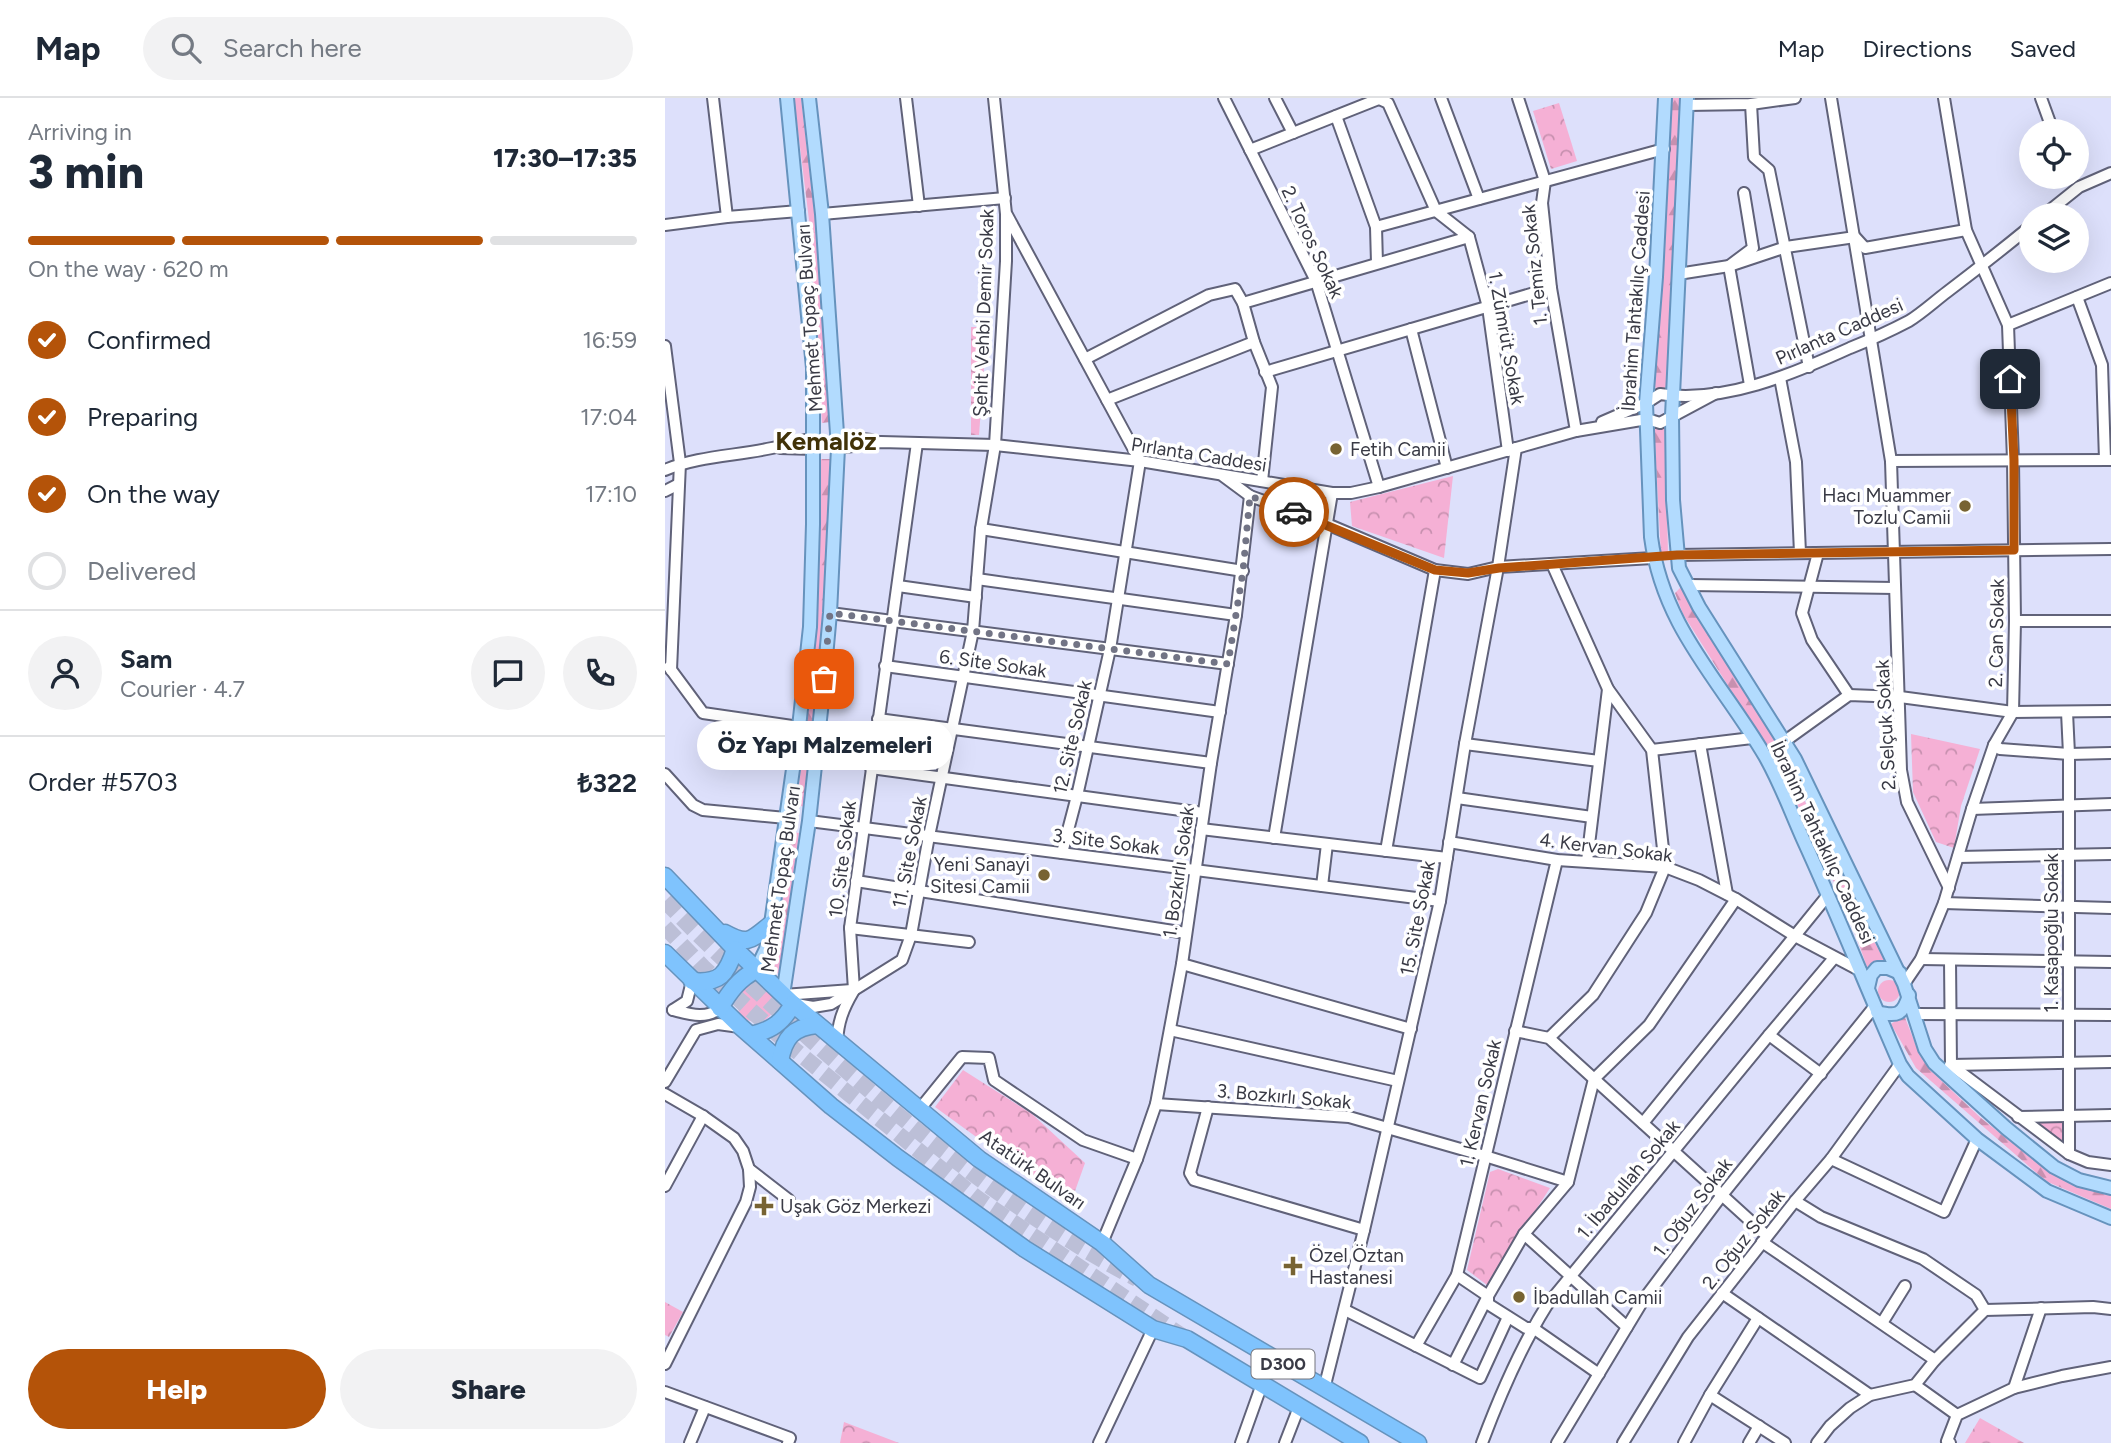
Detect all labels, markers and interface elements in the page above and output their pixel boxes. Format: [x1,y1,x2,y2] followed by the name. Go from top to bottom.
[143,17,633,80] search box
[35,29,101,68] text: Map
[167,29,205,67] icon: search
[223,32,362,64] text: Search here
[1778,34,1824,63] text: Map
[1862,34,1972,63] text: Directions
[2010,34,2076,63] text: Saved
[28,118,132,146] text: Arriving in
[2019,119,2089,273] map controls
[2019,119,2089,189] button: locate
[493,142,637,174] text: 17:30–17:35
[28,144,144,200] text: 3 min
[1277,182,1349,303] street label: 2. Toros Sokak
[1616,190,1655,412] street label: İbrahim Tahtakılıç Caddesi
[1517,203,1552,327] street label: 1. Temiz Sokak
[2019,203,2089,273] button: layers
[968,208,999,418] street label: Şehit Vehbi Demir Sokak
[791,223,828,413] street label: Mehmet Topaç Bulvarı
[28,255,229,283] text: On the way · 620 m
[1483,270,1530,407] street label: 1. Zümrüt Sokak
[1772,293,1907,370] street label: Pırlanta Caddesi
[28,321,66,359] icon: check
[87,324,211,356] text: Confirmed
[582,326,637,354] text: 16:59
[1980,349,2040,409] pin
[1991,360,2029,398] icon: home
[28,398,66,436] icon: check
[87,401,198,433] text: Preparing
[580,403,637,431] text: 17:04
[775,425,877,457] district label: Kemalöz
[1129,432,1268,477] street label: Pırlanta Caddesi
[1350,438,1446,461] place label: Fetih Camii
[1328,441,1344,457] marker: Fetih Camii
[28,475,66,513] icon: check
[1259,477,1329,547] courier
[87,478,220,510] text: On the way
[585,480,637,508] text: 17:10
[1822,484,1952,529] place label: Hacı Muammer Tozlu Camii
[1275,493,1313,531] icon: car
[1957,498,1973,514] marker: Hacı Muammer Tozlu Camii
[87,555,196,587] text: Delivered
[1984,578,2009,687] street label: 2. Can Sokak
[28,636,102,710] button: person
[471,636,545,710] button: chat
[563,636,637,710] button: phone
[120,643,172,675] text: Sam
[938,645,1049,683] street label: 6. Site Sokak
[794,649,854,709] pin
[1871,658,1900,791] street label: 2. Selçuk Sokak
[805,660,843,698] icon: bag
[120,675,245,703] text: Courier · 4.7
[1048,677,1097,796] street label: 12. Site Sokak
[696,721,952,770] callout: Öz Yapı Malzemeleri
[718,731,932,759] text: Öz Yapı Malzemeleri
[1765,737,1880,947] street label: İbrahim Tahtakılıç Caddesi
[28,766,178,798] text: Order #5703
[578,767,637,799] text: ₺322
[756,784,805,974] street label: Mehmet Topaç Bulvarı
[887,794,932,910] street label: 11. Site Sokak
[824,799,861,919] street label: 10. Site Sokak
[1158,804,1199,939] street label: 1. Bozkırlı Sokak
[1051,824,1162,860] street label: 3. Site Sokak
[1538,828,1675,867] street label: 4. Kervan Sokak
[2040,852,2063,1013] street label: 1. Kasapoğlu Sokak
[930,853,1030,898] place label: Yeni Sanayi Sitesi Camii
[1395,858,1440,977] street label: 15. Site Sokak
[1036,867,1052,883] marker: Yeni Sanayi Sitesi Camii
[1455,1036,1506,1169] street label: 1. Kervan Sokak
[1216,1079,1353,1114] street label: 3. Bozkırlı Sokak
[1572,1115,1685,1243] street label: 1. İbadullah Sokak
[975,1124,1090,1214] street label: Atatürk Bulvarı
[1648,1153,1737,1261] street label: 1. Oğuz Sokak
[1697,1184,1790,1294] street label: 2. Oğuz Sokak
[780,1195,931,1218] place label: Uşak Göz Merkezi
[754,1196,774,1216] marker: Uşak Göz Merkezi
[1309,1244,1404,1289] place label: Özel Öztan Hastanesi
[1283,1256,1303,1276] marker: Özel Öztan Hastanesi
[1533,1286,1662,1309] place label: İbadullah Camii
[1511,1289,1527,1305] marker: İbadullah Camii
[28,1349,326,1429] button: Help
[340,1349,637,1429] button: Share
[1251,1350,1315,1378] road number: D300

